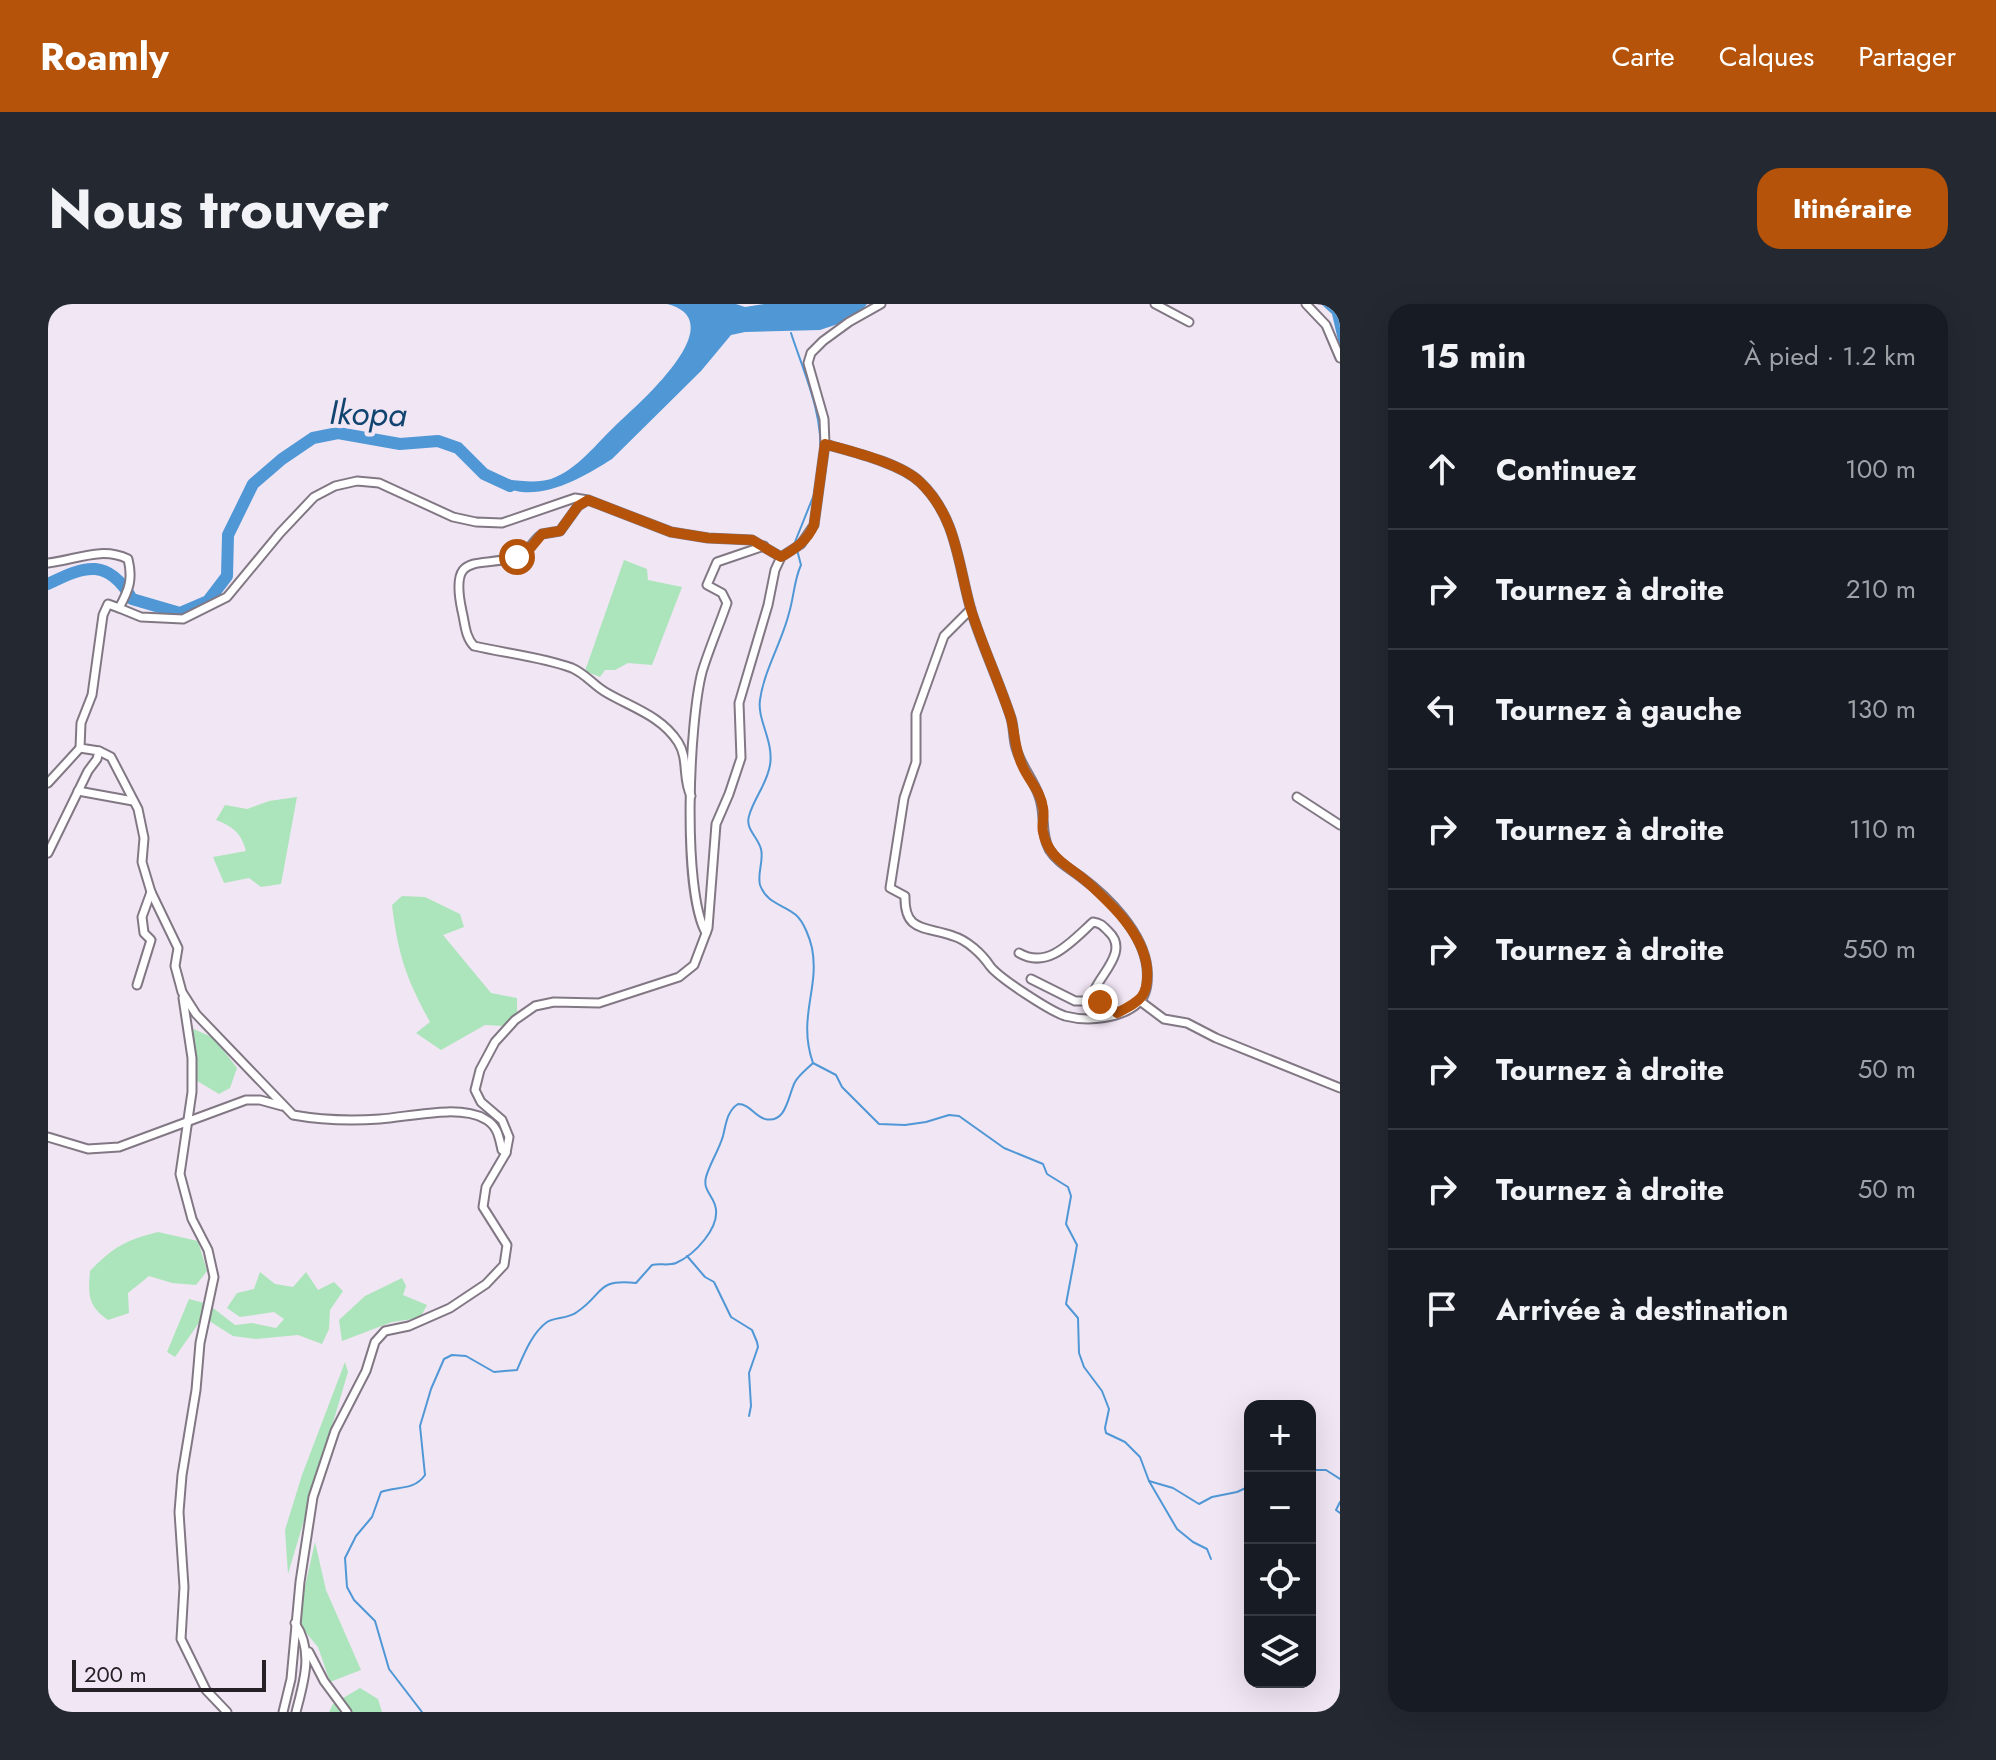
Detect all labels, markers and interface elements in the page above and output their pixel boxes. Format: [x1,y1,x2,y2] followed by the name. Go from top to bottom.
[40,29,169,84] text: Roamly
[1611,36,1675,77] text: Carte
[1719,36,1814,77] text: Calques
[1858,36,1956,77] text: Partager
[48,168,389,249] text: Nous trouver
[1757,168,1948,249] button: Itinéraire
[1420,332,1526,381] text: 15 min
[1744,337,1916,375] text: À pied · 1.2 km
[328,388,408,439] water label: Ikopa
[1420,447,1464,491] icon: ahead
[1496,448,1637,491] text: Continuez
[1845,450,1916,488] text: 100 m
[499,539,535,575] route start
[1420,567,1464,611] icon: right
[1496,568,1724,611] text: Tournez à droite
[1846,570,1916,608] text: 210 m
[1420,687,1464,731] icon: left
[1496,688,1742,731] text: Tournez à gauche
[1846,690,1916,728] text: 130 m
[1420,807,1464,851] icon: right
[1496,808,1724,851] text: Tournez à droite
[1849,810,1916,848] text: 110 m
[1420,927,1464,971] icon: right
[1496,928,1724,971] text: Tournez à droite
[1843,930,1916,968] text: 550 m
[1082,984,1118,1020] route end
[1420,1047,1464,1091] icon: right
[1496,1048,1724,1091] text: Tournez à droite
[1858,1050,1916,1088] text: 50 m
[1420,1167,1464,1211] icon: right
[1496,1168,1724,1211] text: Tournez à droite
[1858,1170,1916,1208] text: 50 m
[1420,1287,1464,1331] icon: arrive
[1496,1288,1788,1331] text: Arrivée à destination
[1244,1400,1316,1688] map controls
[1244,1400,1316,1472] button: +
[1244,1472,1316,1544] button: −
[1244,1544,1316,1616] button: locate
[1244,1616,1316,1688] button: layers
[72,1656,266,1692] scale bar
[84,1658,147,1690] text: 200 m

